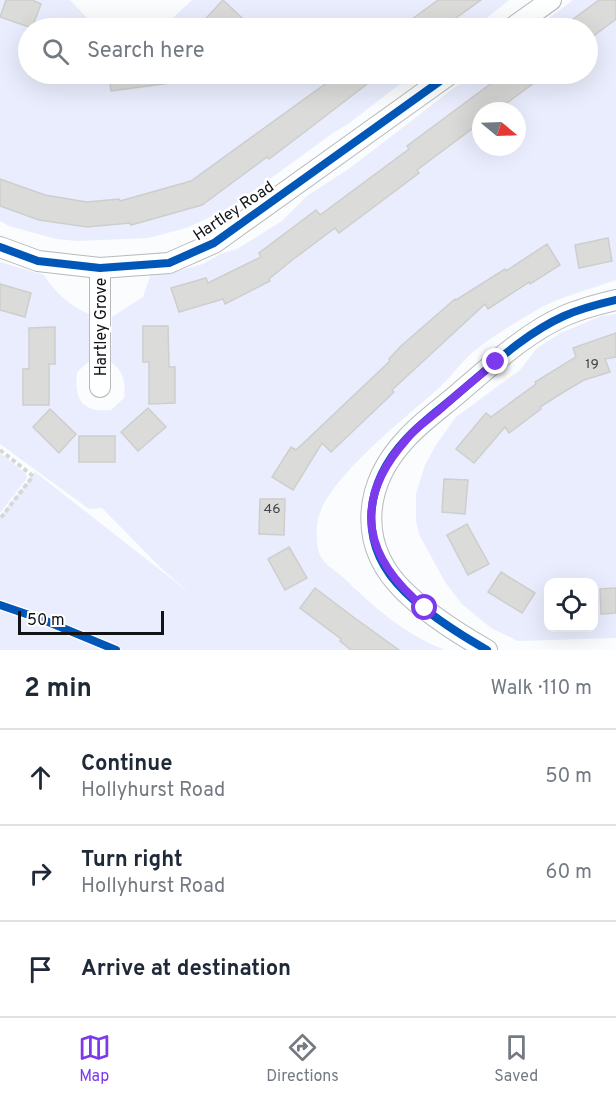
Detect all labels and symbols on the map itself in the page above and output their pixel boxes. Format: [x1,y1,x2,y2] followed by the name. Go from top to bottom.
[472,102,526,156] north arrow
[190,177,278,246] street label: Hartley Road
[92,278,112,376] street label: Hartley Grove
[482,348,508,374] route end
[585,356,599,373] house number: 19
[263,501,281,518] house number: 46
[411,594,437,620] route start
[18,608,164,636] scale bar

